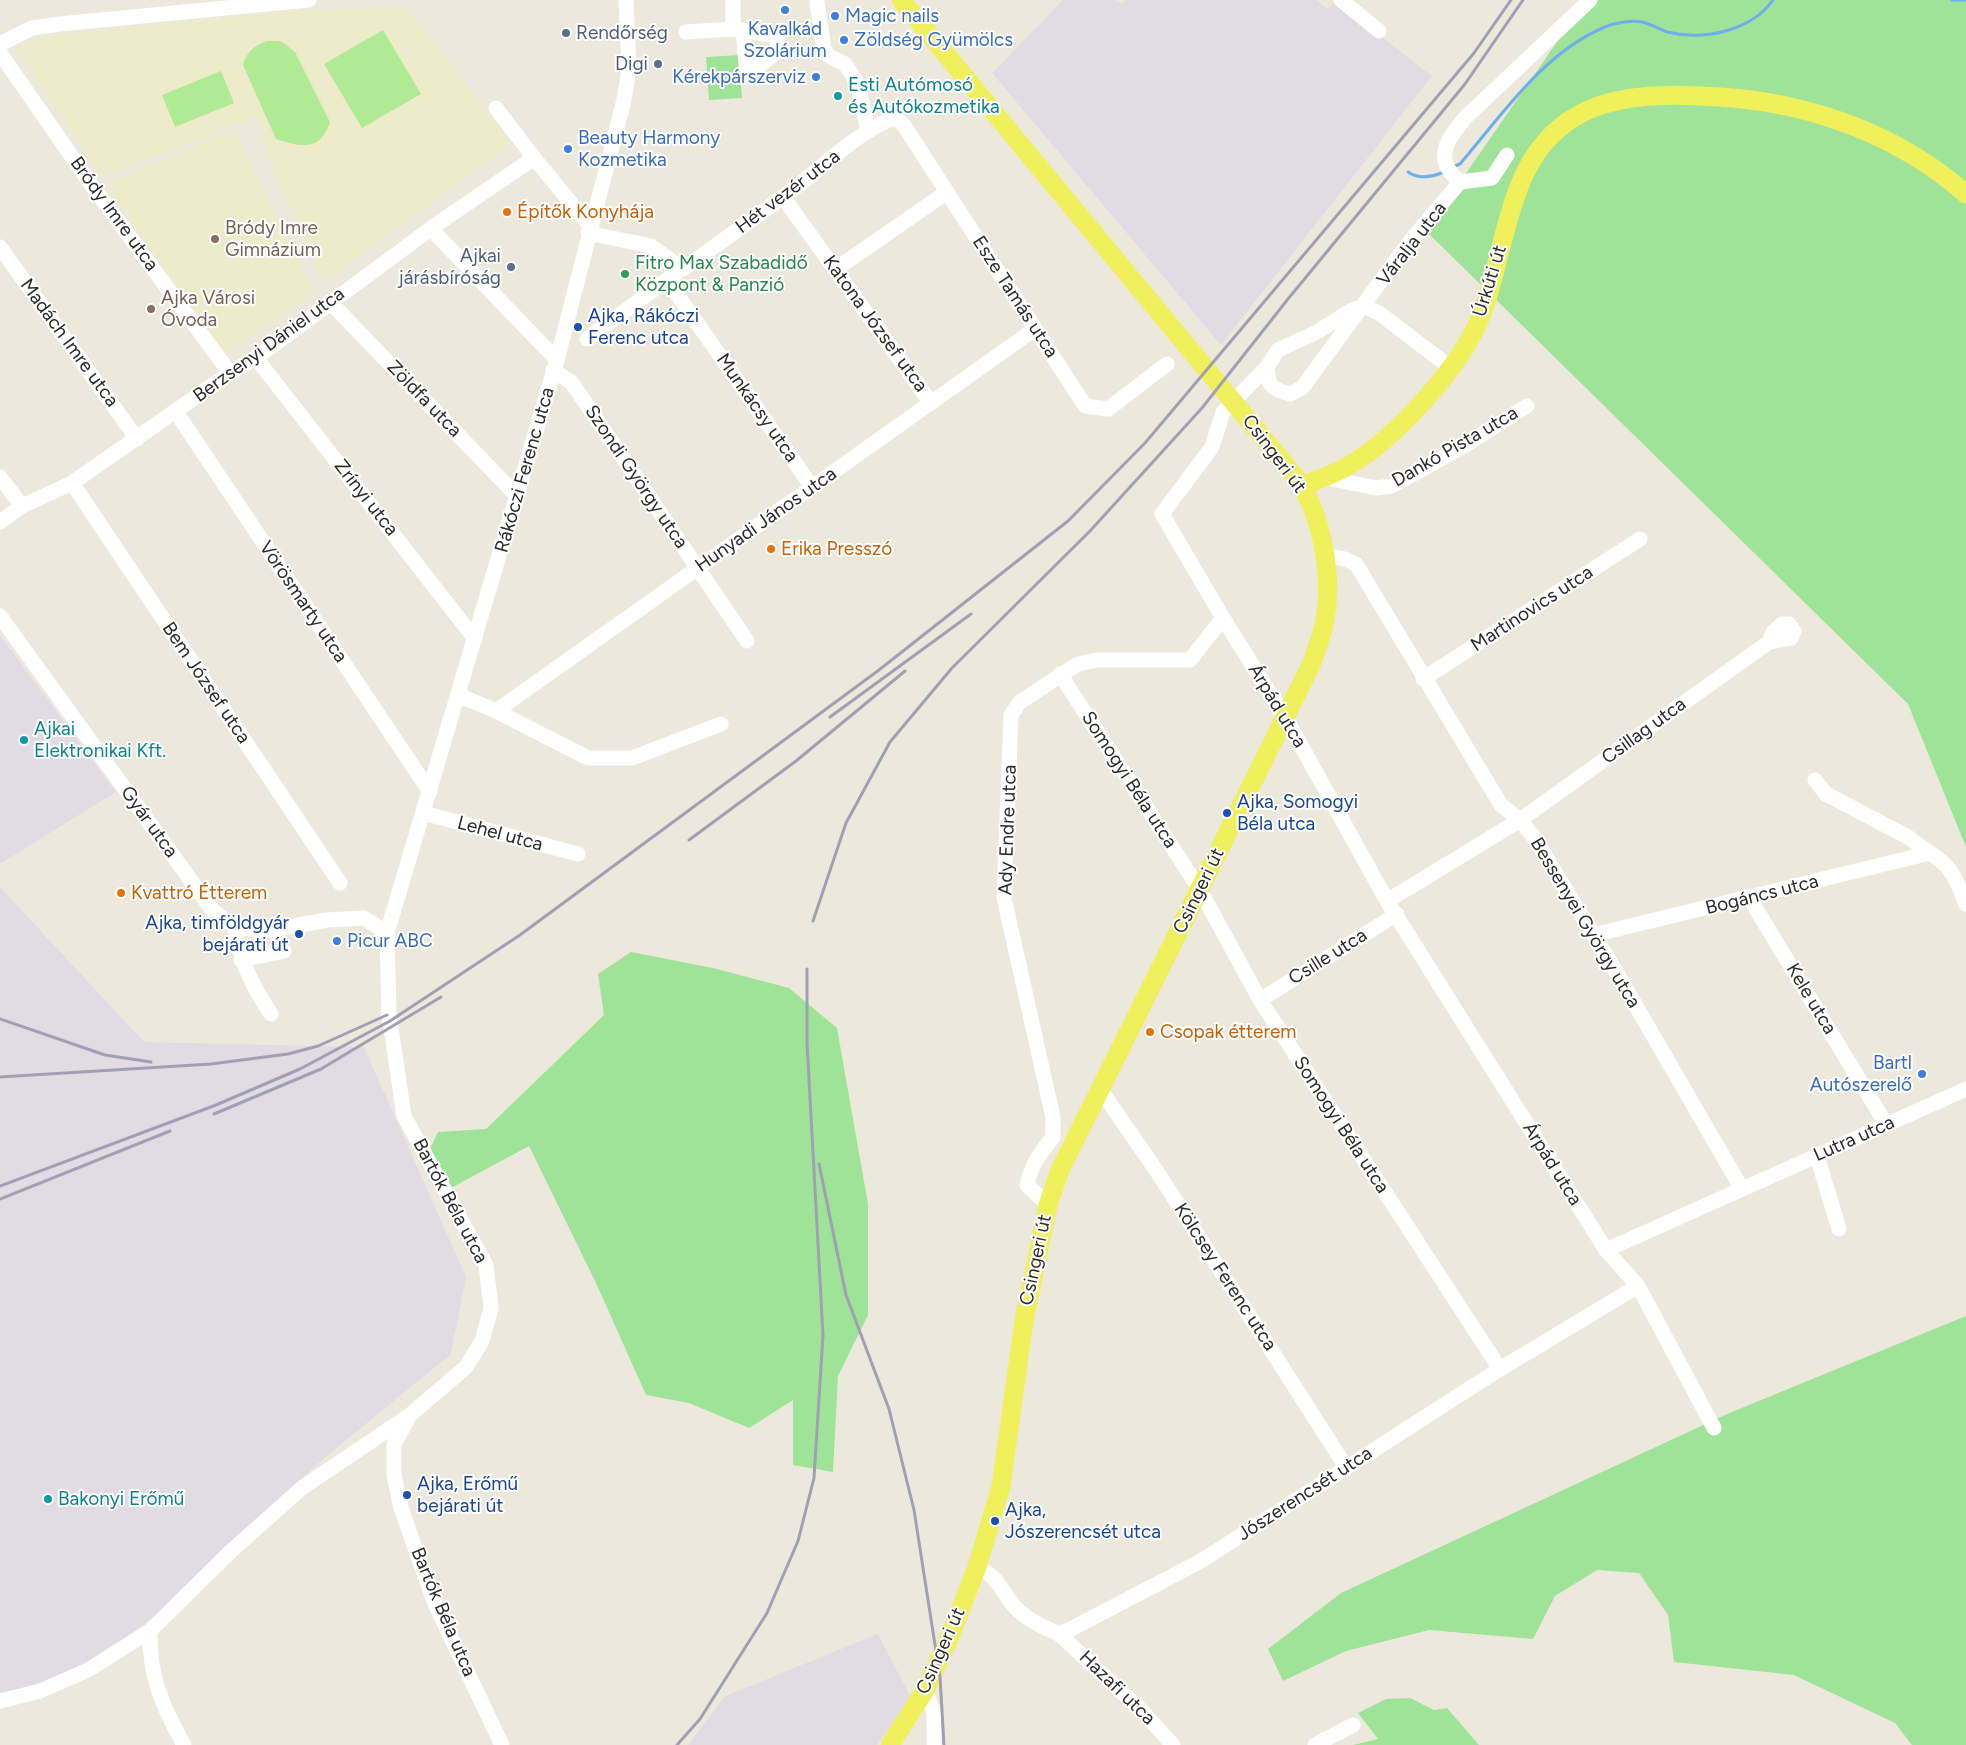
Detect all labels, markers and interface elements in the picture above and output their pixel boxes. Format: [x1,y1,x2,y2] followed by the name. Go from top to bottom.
[779,4,791,16] marker: Kavalkád Szolárium
[845,5,939,27] place label: Magic nails
[829,10,841,22] marker: Magic nails
[743,18,827,62] place label: Kavalkád Szolárium
[576,22,668,44] place label: Rendőrség
[560,27,572,39] marker: Rendőrség
[854,29,1013,51] place label: Zöldség Gyümölcs
[838,34,850,46] marker: Zöldség Gyümölcs
[615,53,648,75] place label: Digi
[652,58,664,70] marker: Digi
[672,66,806,88] place label: Kérekpárszerviz
[810,71,822,83] marker: Kérekpárszerviz
[848,74,1000,118] place label: Esti Autómosó és Autókozmetika
[832,90,844,102] marker: Esti Autómosó és Autókozmetika
[578,127,720,171] place label: Beauty Harmony Kozmetika
[562,143,574,155] marker: Beauty Harmony Kozmetika
[731,145,845,239] street label: Hét vezér utca
[65,153,163,275] street label: Bródy Imre utca
[1372,198,1452,290] street label: Váralja utca
[517,201,654,223] place label: Építők Konyhája
[501,206,513,218] marker: Építők Konyhája
[225,217,321,261] place label: Bródy Imre Gimnázium
[967,232,1063,362] street label: Esze Tamás utca
[209,233,221,245] marker: Bródy Imre Gimnázium
[1468,242,1512,320] street label: Úrkúti út
[399,245,501,289] place label: Ajkai járásbíróság
[818,251,932,397] street label: Katona József utca
[635,252,808,296] place label: Fitro Max Szabadidő Központ & Panzió
[505,261,517,273] marker: Ajkai járásbíróság
[619,268,631,280] marker: Fitro Max Szabadidő Központ & Panzió
[15,275,123,411] street label: Madách Imre utca
[189,283,349,407] street label: Berzsenyi Dániel utca
[161,287,255,331] place label: Ajka Városi Óvoda
[145,303,157,315] marker: Ajka Városi Óvoda
[588,305,699,349] place label: Ajka, Rákóczi Ferenc utca
[572,321,584,333] marker: Ajka, Rákóczi Ferenc utca
[711,349,803,467] street label: Munkácsy utca
[382,356,466,442] street label: Zöldfa utca
[490,385,560,555] street label: Rákóczi Ferenc utca
[580,401,692,553] street label: Szondi György utca
[1388,402,1522,492] street label: Dankó Pista utca
[1237,410,1311,498] street label: Csingeri út
[329,455,403,541] street label: Zrínyi utca
[691,463,841,577] street label: Hunyadi János utca
[254,537,352,667] street label: Vörösmarty utca
[781,538,892,560] place label: Erika Presszó
[765,543,777,555] marker: Erika Presszó
[1467,561,1597,657] street label: Martinovics utca
[157,618,255,748] street label: Bem József utca
[1243,660,1311,752] street label: Árpád utca
[1597,693,1691,769] street label: Csillag utca
[1076,707,1182,853] street label: Somogyi Béla utca
[34,718,166,762] place label: Ajkai Elektronikai Kft.
[18,734,30,746] marker: Ajkai Elektronikai Kft.
[994,764,1022,896] street label: Ady Endre utca
[115,782,183,862] street label: Gyár utca
[1237,791,1358,835] place label: Ajka, Somogyi Béla utca
[1221,807,1233,819] marker: Ajka, Somogyi Béla utca
[455,812,545,856] street label: Lehel utca
[1525,834,1645,1012] street label: Bessenyei György utca
[1169,844,1229,938] street label: Csingeri út
[1703,870,1821,920] street label: Bogáncs utca
[131,882,267,904] place label: Kvattró Étterem
[115,887,127,899] marker: Kvattró Étterem
[145,912,289,956] place label: Ajka, timföldgyár bejárati út
[1285,924,1371,990] street label: Csille utca
[293,928,305,940] marker: Ajka, timföldgyár bejárati út
[347,930,433,952] place label: Picur ABC
[331,935,343,947] marker: Picur ABC
[1781,959,1841,1039] street label: Kele utca
[1160,1021,1296,1043] place label: Csopak étterem
[1144,1026,1156,1038] marker: Csopak étterem
[1288,1052,1394,1198] street label: Somogyi Béla utca
[1810,1052,1912,1096] place label: Bartl Autószerelő
[1916,1068,1928,1080] marker: Bartl Autószerelő
[1810,1111,1898,1167] street label: Lutra utca
[1518,1118,1586,1210] street label: Árpád utca
[408,1135,492,1267] street label: Bartók Béla utca
[1169,1199,1281,1355] street label: Kölcsey Ferenc utca
[1015,1212,1057,1308] street label: Csingeri út
[1233,1442,1377,1546] street label: Jószerencsét utca
[417,1473,518,1517] place label: Ajka, Erőmű bejárati út
[58,1488,184,1510] place label: Bakonyi Erőmű
[401,1489,413,1501] marker: Ajka, Erőmű bejárati út
[42,1493,54,1505] marker: Bakonyi Erőmű
[1005,1499,1161,1543] place label: Ajka, Jószerencsét utca
[989,1515,1001,1527] marker: Ajka, Jószerencsét utca
[406,1544,480,1680] street label: Bartók Béla utca
[912,1604,970,1698] street label: Csingeri út
[1074,1646,1160,1730] street label: Hazafi utca

